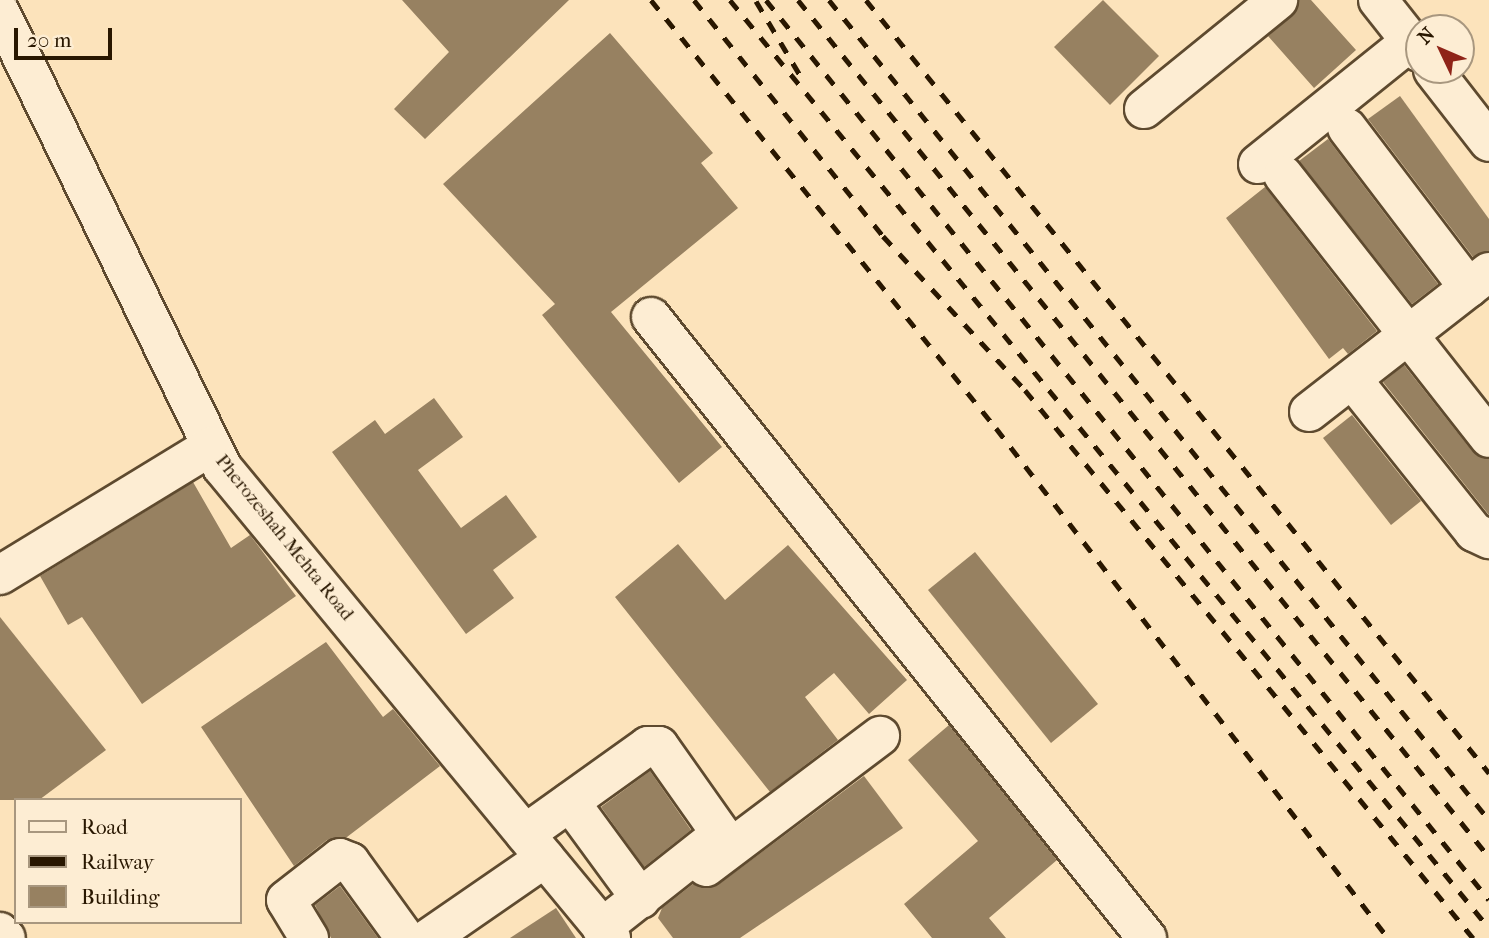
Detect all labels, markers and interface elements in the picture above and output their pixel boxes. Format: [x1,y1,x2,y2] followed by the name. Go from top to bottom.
[18,14,116,58] scale bar
[1405,14,1475,84] north arrow
[1413,23,1439,49] text: N
[27,28,71,52] text: 20 m
[210,450,358,626] street label: Pherozeshah Mehta Road
[14,798,242,924] legend
[81,815,128,839] text: Road
[81,850,154,874] text: Railway
[81,885,159,909] text: Building

